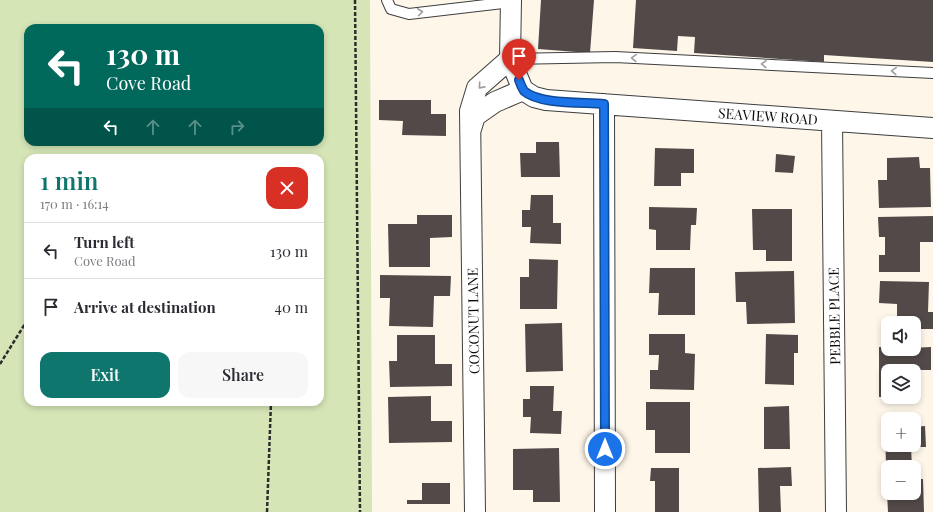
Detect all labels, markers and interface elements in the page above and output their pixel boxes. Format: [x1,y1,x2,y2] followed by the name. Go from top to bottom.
[417,8,423,17] one-way arrow
[106,35,180,72] text: 130 m
[502,39,536,80] pin
[40,40,92,92] icon: left
[508,45,530,67] icon: arrive
[631,54,637,63] one-way arrow
[761,60,767,69] one-way arrow
[891,66,897,75] one-way arrow
[106,71,191,95] text: Cove Road
[479,81,486,88] one-way arrow
[718,103,818,129] street label: SEAVIEW ROAD
[100,116,122,138] icon: left
[142,116,164,138] icon: ahead
[184,116,206,138] icon: ahead
[226,116,248,138] icon: right
[40,164,98,196] text: 1 min
[266,167,308,209] button: close
[40,195,109,212] text: 170 m · 16:14
[74,232,135,252] text: Turn left
[40,240,62,262] icon: left
[270,241,308,261] text: 130 m
[74,252,136,269] text: Cove Road
[824,267,844,365] street label: PEBBLE PLACE
[463,268,483,374] street label: COCONUT LANE
[40,296,62,318] icon: arrive
[74,297,216,317] text: Arrive at destination
[275,297,308,317] text: 40 m
[881,316,921,500] map controls
[881,316,921,356] button: sound
[40,352,170,398] button: Exit
[178,352,308,398] button: Share
[881,364,921,404] button: layers
[881,412,921,452] button: +
[584,428,626,470] position arrow
[881,460,921,500] button: −

